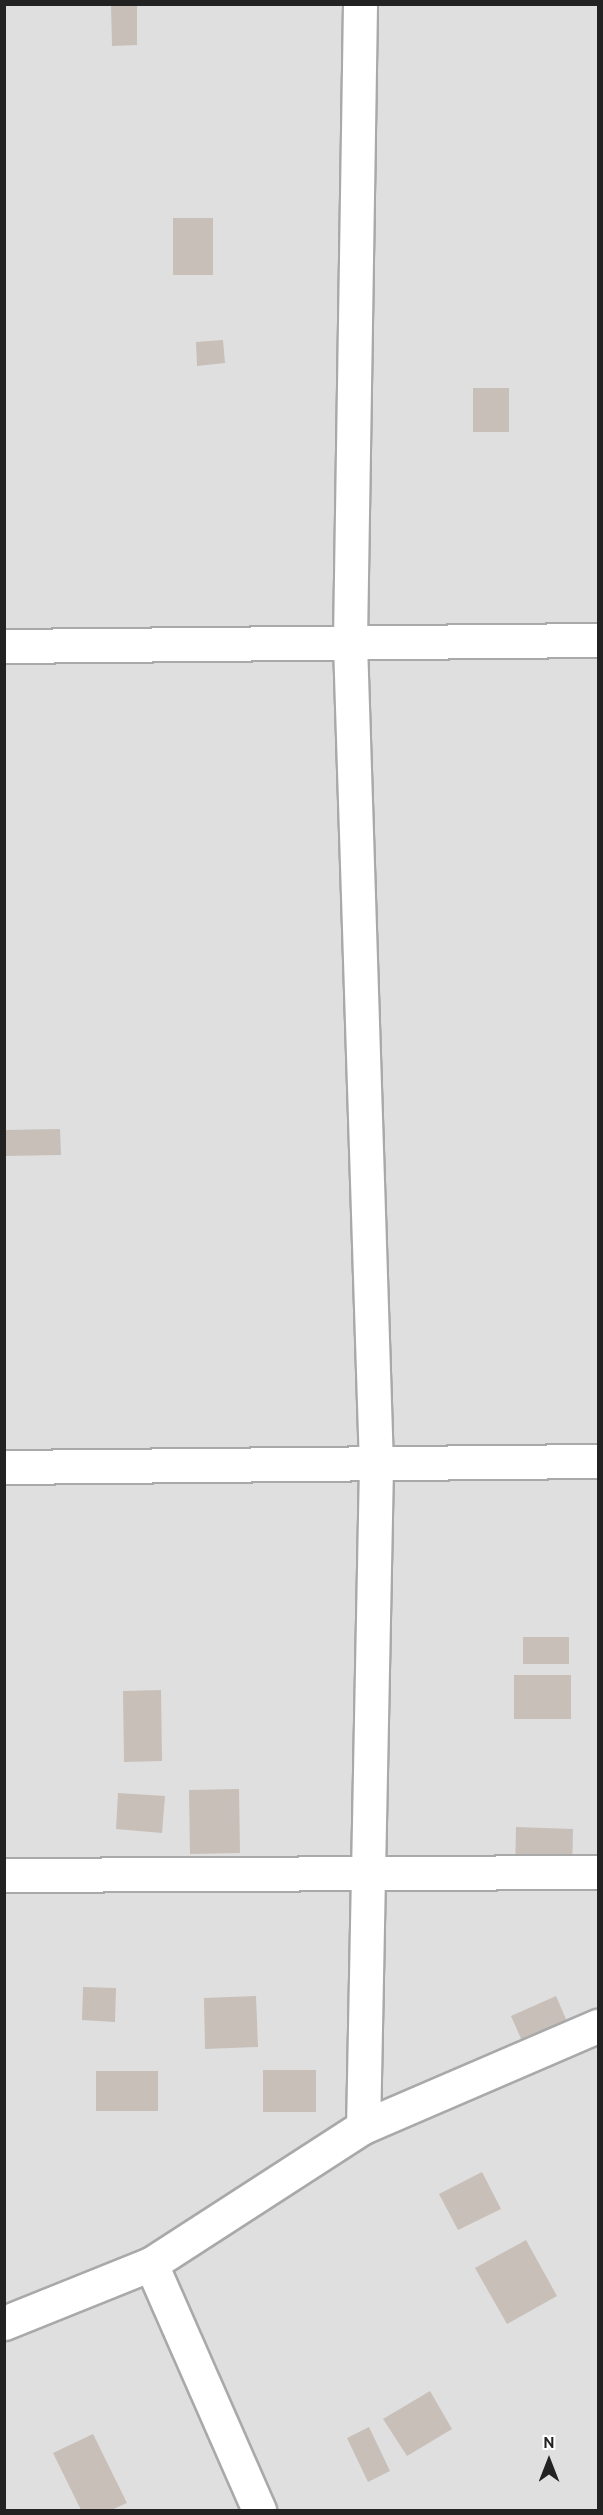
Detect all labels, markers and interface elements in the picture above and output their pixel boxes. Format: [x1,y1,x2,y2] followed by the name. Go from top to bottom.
[519,2431,579,2491] north arrow
[543,2433,555,2452] text: N

